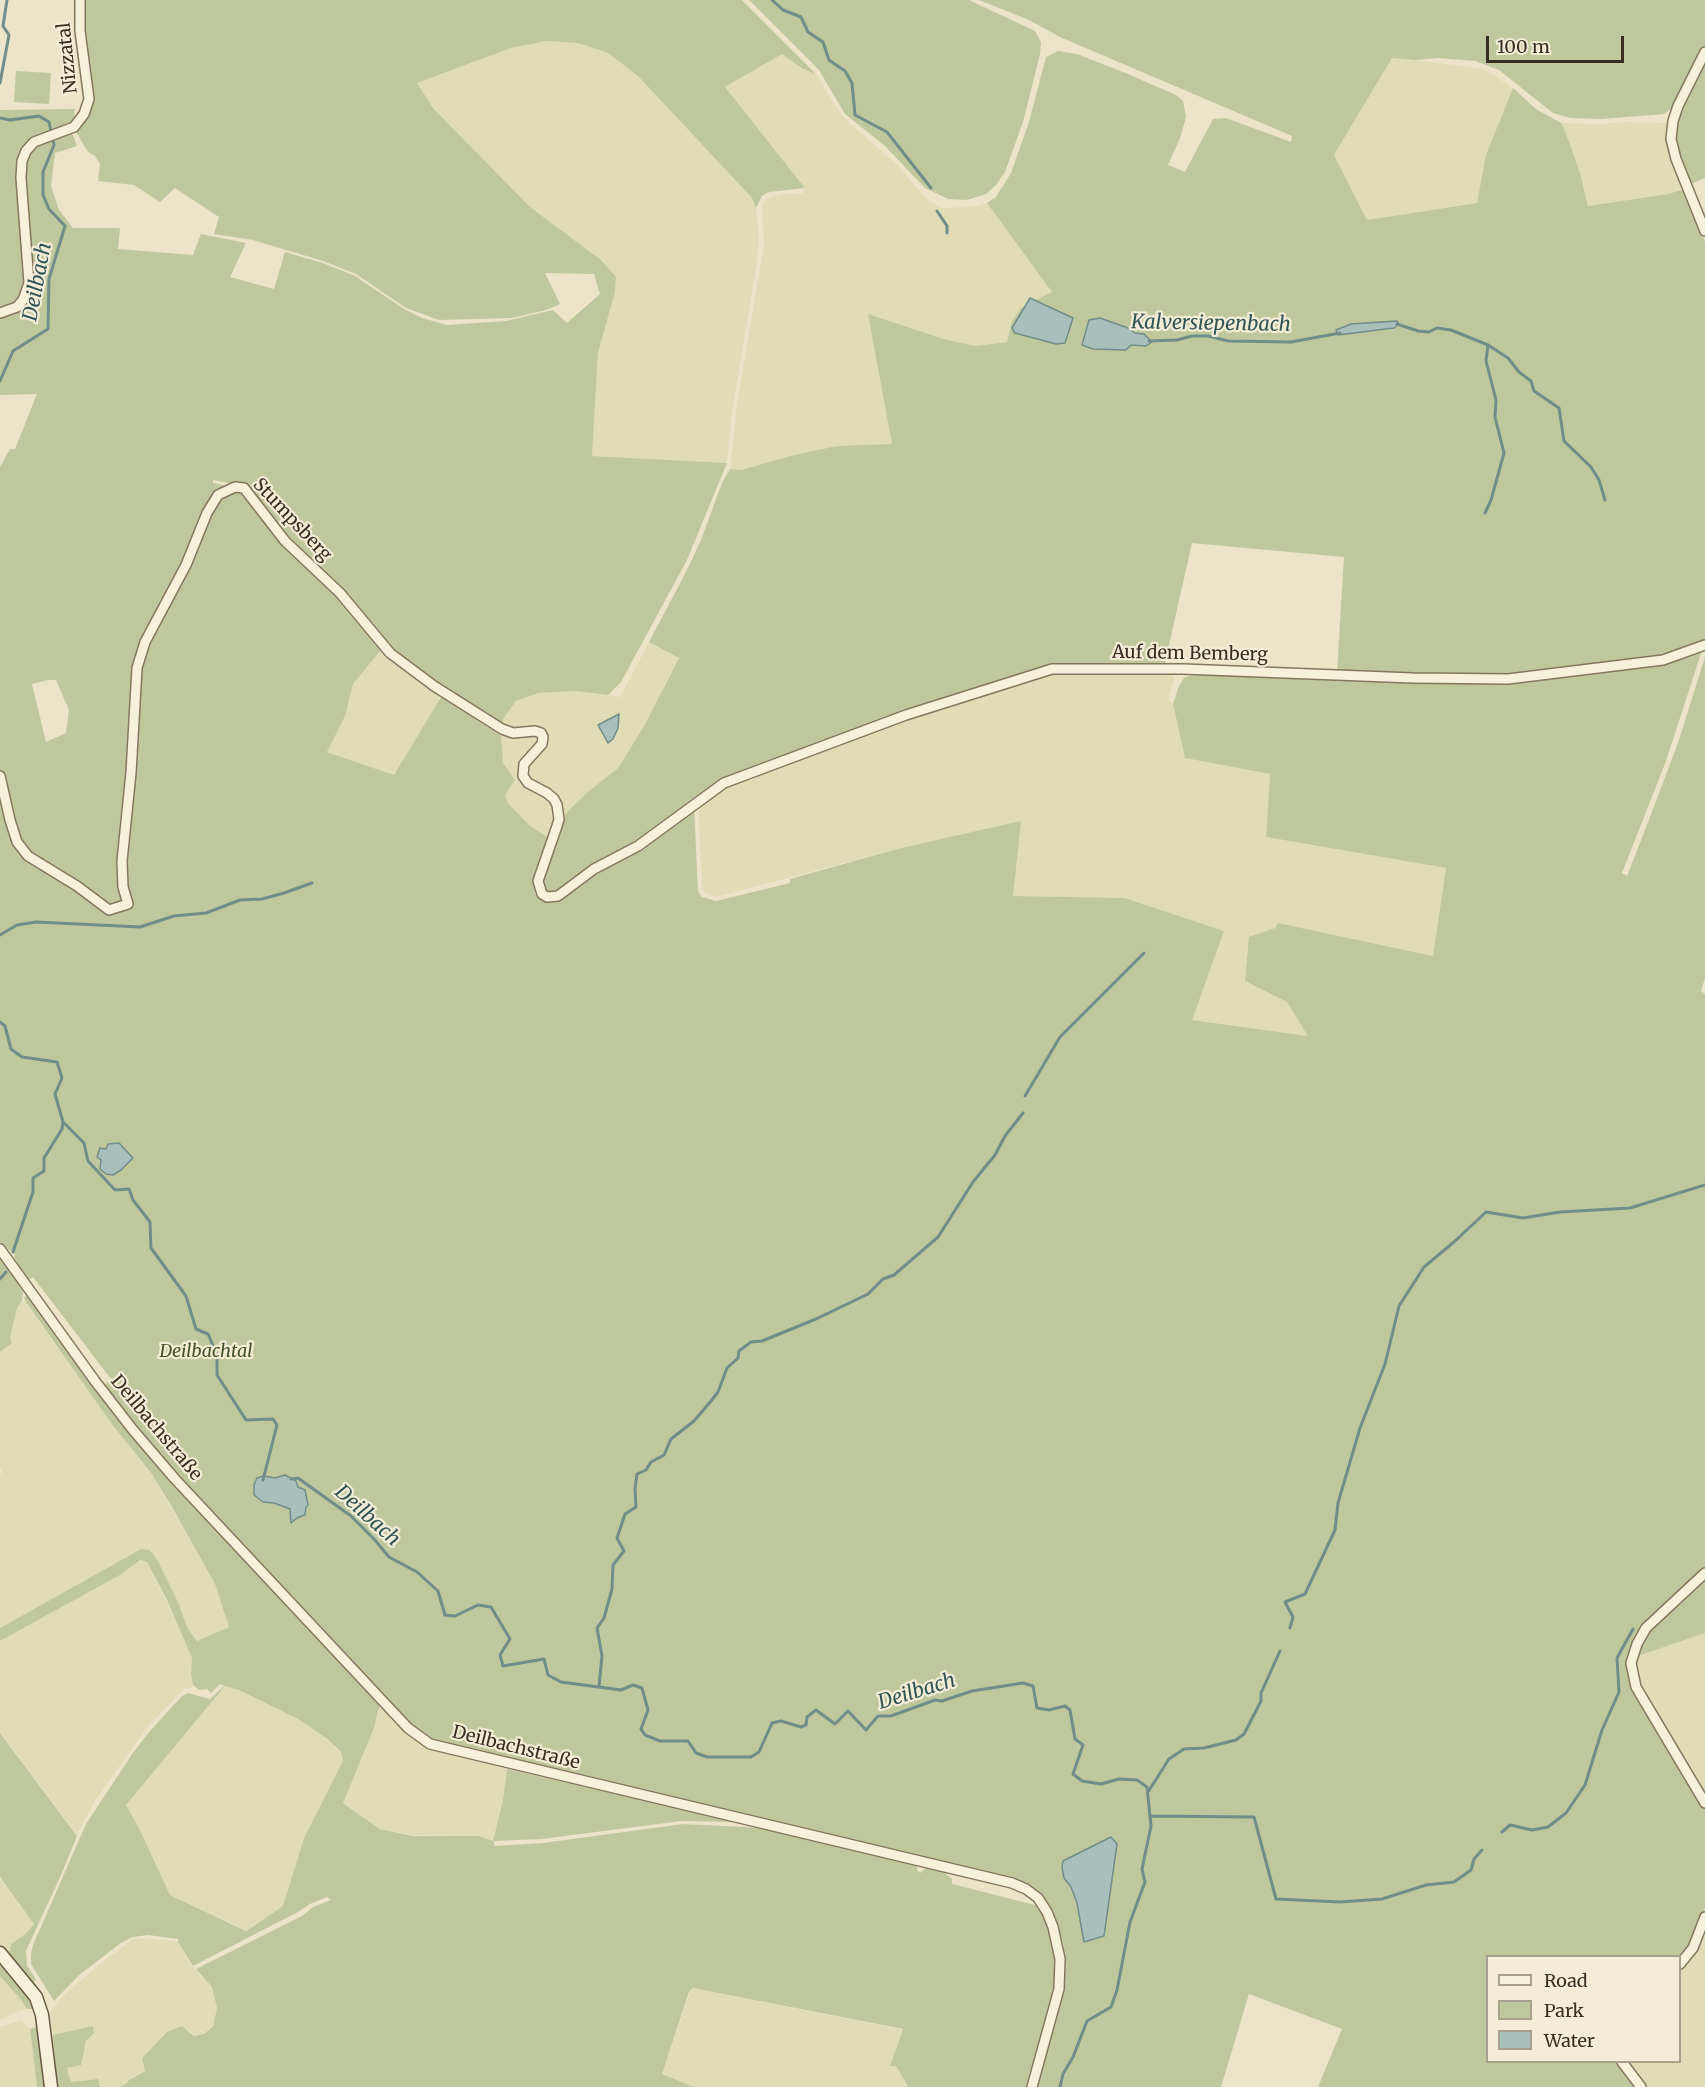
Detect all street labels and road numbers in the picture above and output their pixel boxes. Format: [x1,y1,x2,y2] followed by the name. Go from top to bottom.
[54,21,82,95] street label: Nizzatal
[248,474,336,566] street label: Stumpsberg
[1112,642,1268,666] street label: Auf dem Bemberg
[106,1371,206,1485] street label: Deilbachstraße
[450,1722,582,1774] street label: Deilbachstraße

